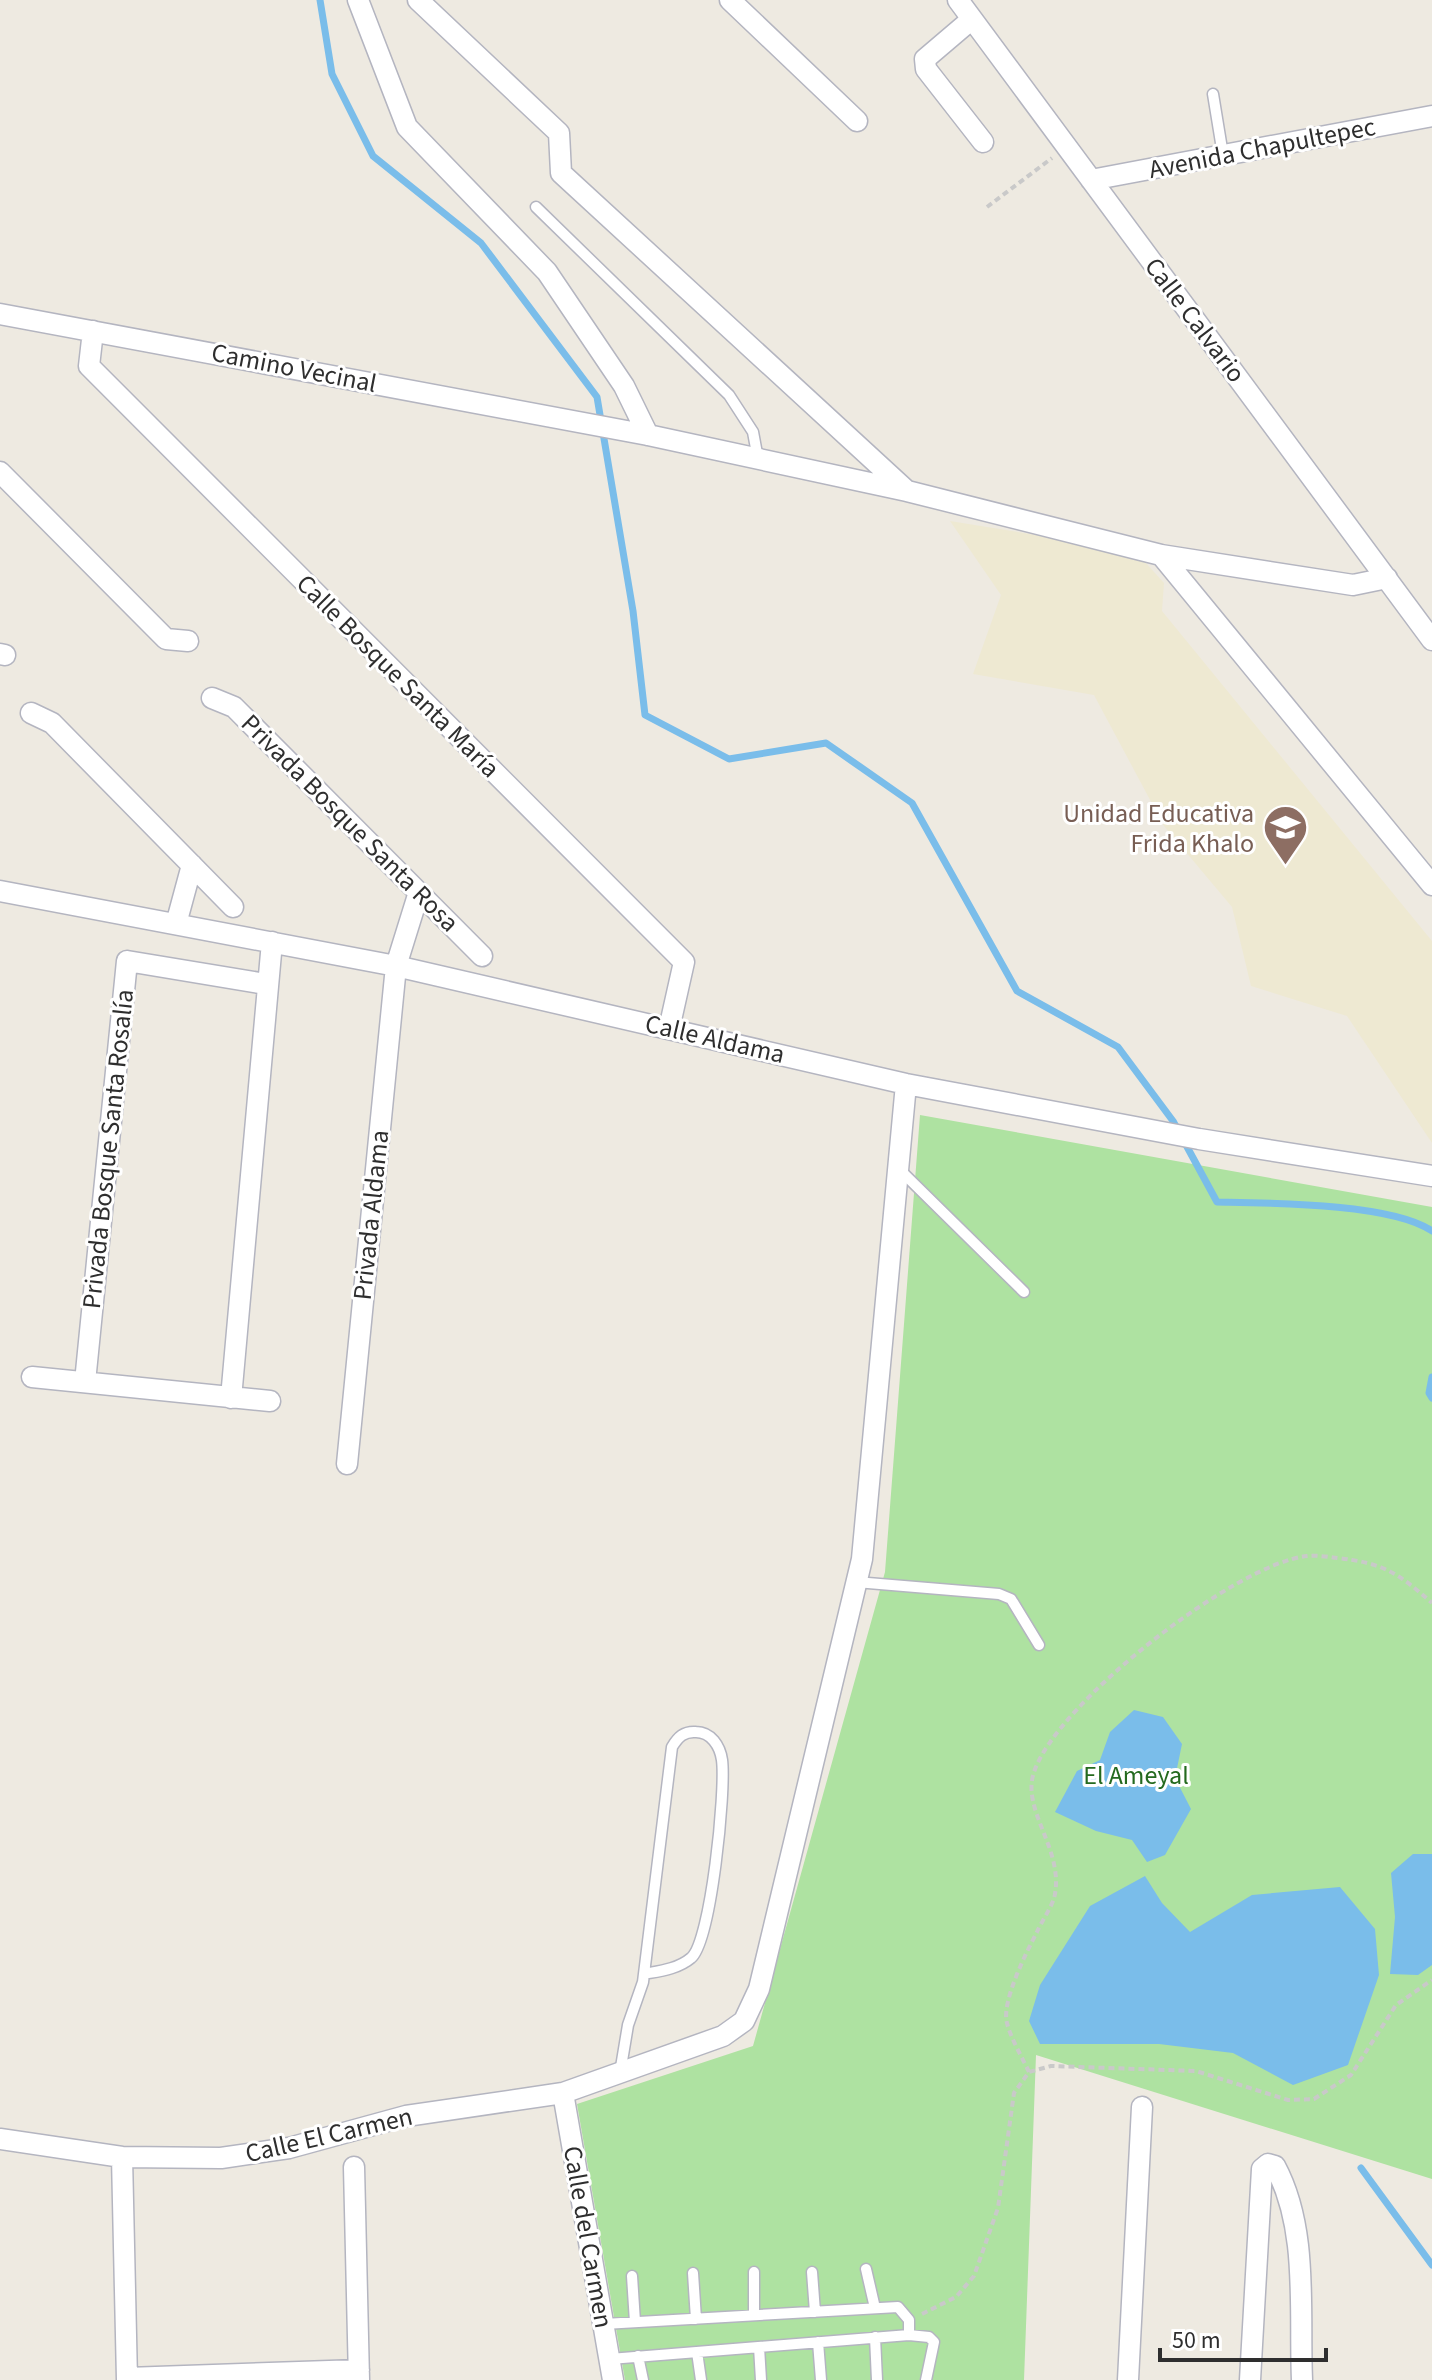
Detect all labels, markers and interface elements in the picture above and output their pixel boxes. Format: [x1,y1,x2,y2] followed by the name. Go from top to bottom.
[1146,108,1379,188] street label: Avenida Chapultepec
[1136,250,1254,390] street label: Calle Calvario
[208,334,380,402] street label: Camino Vecinal
[288,566,508,786] street label: Calle Bosque Santa María
[233,706,467,940] street label: Privada Bosque Santa Rosa
[1063,795,1254,862] place label: Unidad Educativa Frida Khalo
[1261,804,1309,867] school or university icon: Unidad Educativa Frida Khalo
[73,987,143,1311] street label: Privada Bosque Santa Rosalía
[642,1005,788,1073] street label: Calle Aldama
[344,1128,398,1302] street label: Privada Aldama
[1083,1757,1189,1794] park label: El Ameyal
[242,2098,416,2172] street label: Calle El Carmen
[554,2143,622,2331] street label: Calle del Carmen
[1160,2312,1326,2362] scale bar
[1172,2323,1221,2358] text: 50 m

